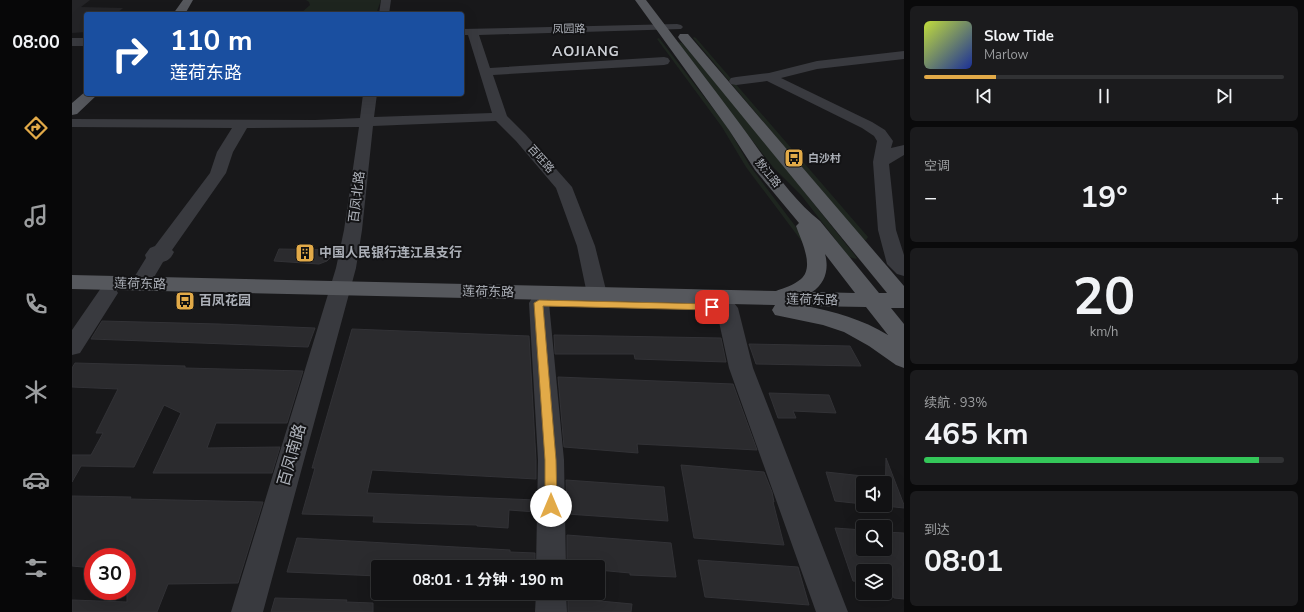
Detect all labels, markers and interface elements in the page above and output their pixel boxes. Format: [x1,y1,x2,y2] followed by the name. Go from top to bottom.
[552,21,586,37] street label: 凤园路
[170,22,253,60] text: 110 m
[984,26,1054,46] text: Slow Tide
[104,28,156,80] icon: right
[12,30,60,54] text: 08:00
[552,42,620,61] district label: AOJIANG
[984,46,1029,64] text: Marlow
[170,61,242,85] text: 莲荷东路
[973,85,995,107] icon: previous
[1093,85,1115,107] icon: pause
[1213,85,1235,107] icon: next
[22,114,50,142] icon: directions
[524,142,558,176] street label: 百旺路
[783,147,805,169] bus stop icon: 白沙村
[808,151,841,166] place label: 白沙村
[752,155,784,191] street label: 敖江路
[924,157,950,175] text: 空调
[345,170,369,224] street label: 百凤北路
[1080,177,1128,218] text: 19°
[924,183,937,213] text: −
[1271,183,1284,213] text: +
[22,202,50,230] icon: music
[294,242,316,264] building icon: 中国人民银行连江县支行
[319,244,462,262] place label: 中国人民银行连江县支行
[1073,261,1135,332] text: 20
[114,275,166,293] street label: 莲荷东路
[462,283,514,301] street label: 莲荷东路
[22,290,50,318] icon: phone
[174,290,196,312] bus stop icon: 百凤花园
[695,290,729,324] pin
[786,291,838,309] street label: 莲荷东路
[199,292,251,310] place label: 百凤花园
[701,296,723,318] icon: arrive
[1090,323,1118,341] text: km/h
[22,378,50,406] icon: climate
[924,394,987,412] text: 续航 · 93%
[924,414,1029,455] text: 465 km
[273,421,311,489] street label: 百凤南路
[22,466,50,494] icon: car
[856,476,892,600] map controls
[856,476,892,512] button: sound
[530,485,572,527] position arrow
[856,520,892,556] button: search
[924,521,950,539] text: 到达
[924,541,1003,582] text: 08:01
[84,548,136,600] speed limit sign: 30
[22,554,50,582] icon: filters
[856,564,892,600] button: layers
[413,570,563,590] text: 08:01 · 1 分钟 · 190 m

